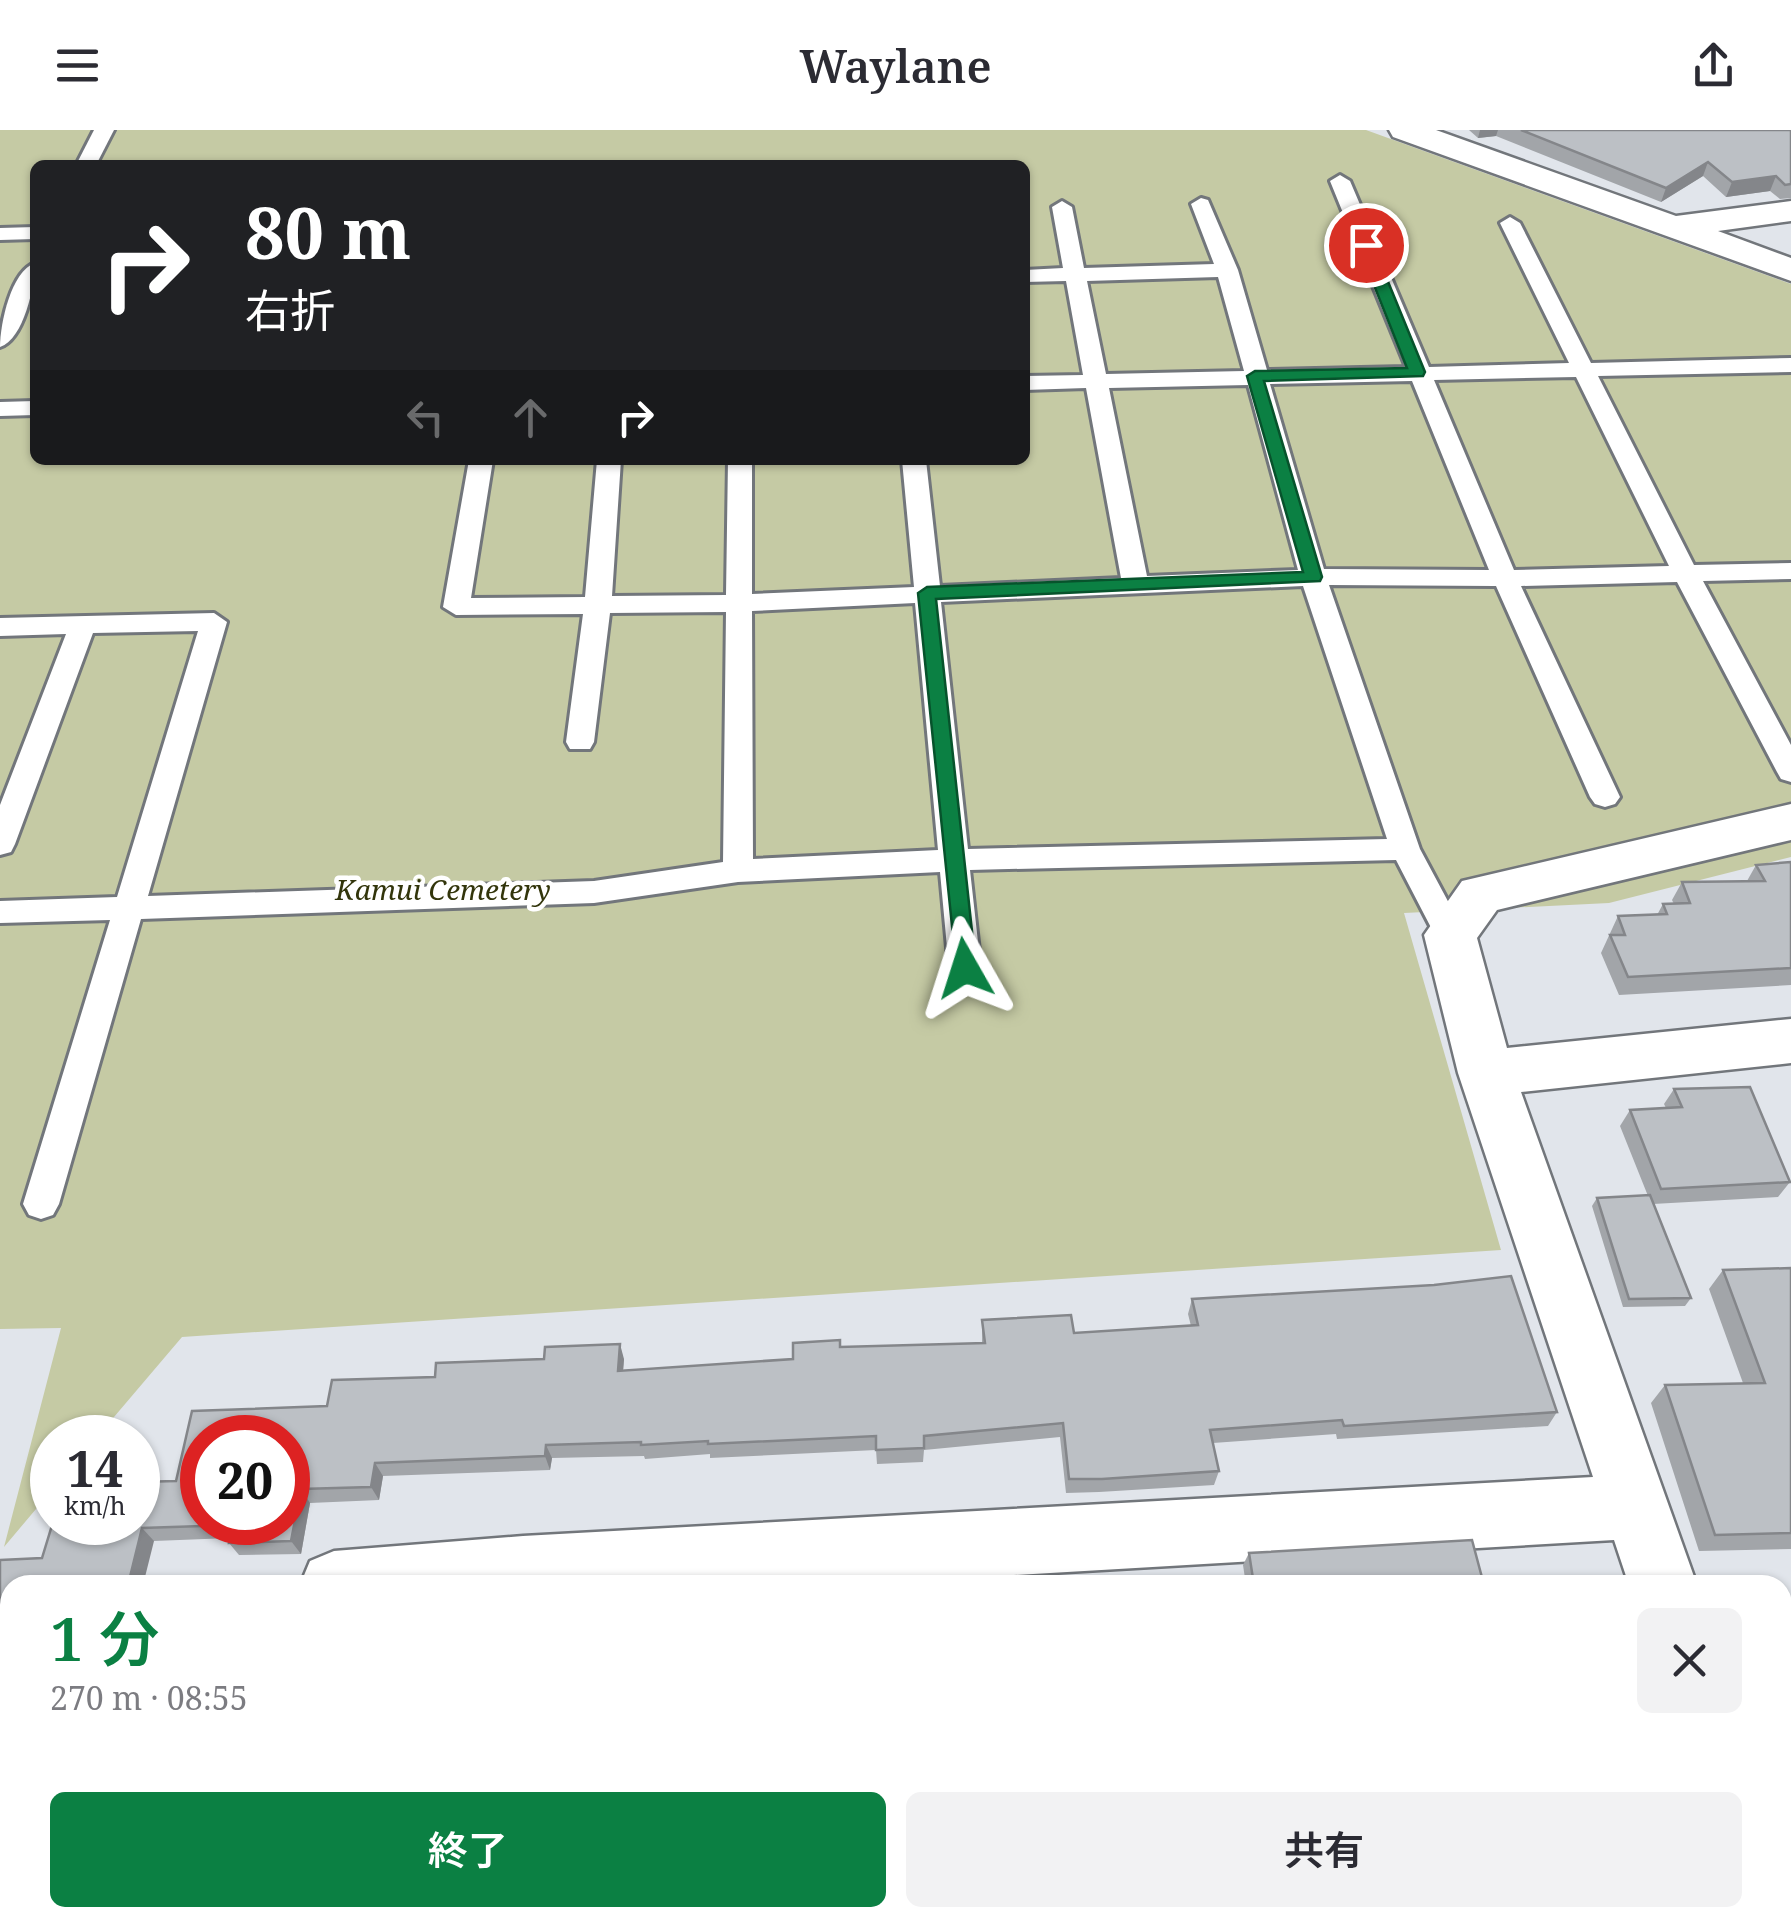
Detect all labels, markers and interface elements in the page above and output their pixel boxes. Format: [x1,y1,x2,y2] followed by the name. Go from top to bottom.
[799,35,992,96] text: Waylane
[50,38,105,93] icon: menu
[1686,38,1741,93] icon: share
[245,184,411,280] text: 80 m
[80,200,210,330] icon: right
[1324,203,1409,288] pin
[1339,218,1394,273] icon: arrive
[245,279,335,340] text: 右折
[398,390,453,445] icon: left
[503,390,558,445] icon: ahead
[608,390,663,445] icon: right
[334,870,551,908] park label: Kamui Cemetery
[913,916,1017,1020] position arrow
[180,1415,310,1545] speed limit sign: 20
[67,1434,123,1502] text: 14
[64,1488,126,1522] text: km/h
[50,1597,159,1679] text: 1 分
[1637,1608,1742,1713] button: close
[50,1676,248,1719] text: 270 m · 08:55
[50,1792,886,1907] button: 終了
[906,1792,1742,1907] button: 共有

